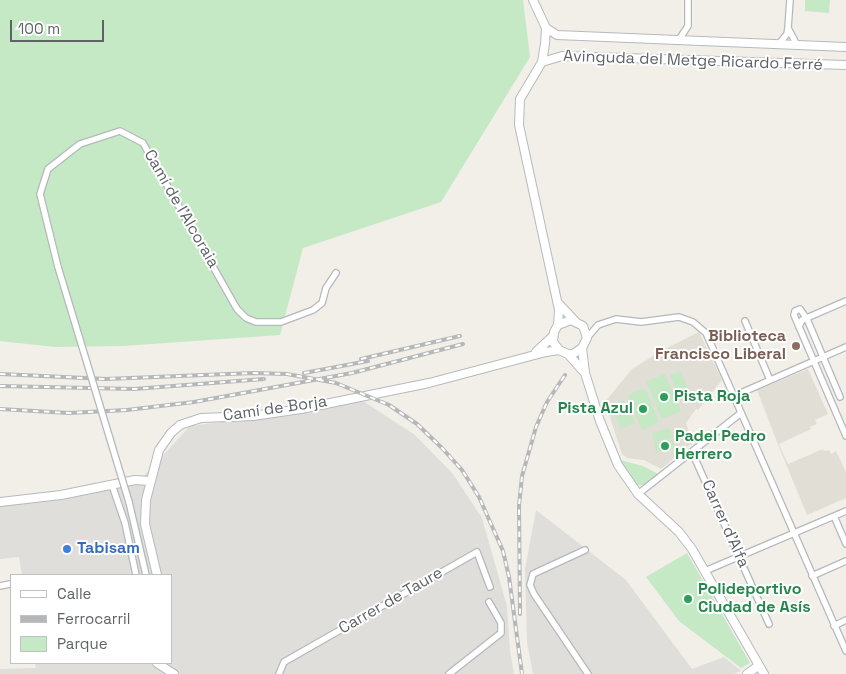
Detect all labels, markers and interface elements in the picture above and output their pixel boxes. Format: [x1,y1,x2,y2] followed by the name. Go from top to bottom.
[12,10,106,42] scale bar
[18,19,60,38] text: 100 m
[563,47,823,75] street label: Avinguda del Metge Ricardo Ferré
[139,147,223,271] street label: Camí de l'Alcoraia
[655,327,786,365] place label: Biblioteca Francisco Liberal
[790,340,802,352] marker: Biblioteca Francisco Liberal
[674,387,750,407] place label: Pista Roja
[658,391,670,403] marker: Pista Roja
[222,392,328,426] street label: Camí de Borja
[558,399,633,419] place label: Pista Azul
[637,403,649,415] marker: Pista Azul
[675,427,766,465] place label: Padel Pedro Herrero
[659,440,671,452] marker: Padel Pedro Herrero
[697,477,753,571] street label: Carrer d'Alfa
[77,539,140,559] place label: Tabisam
[61,543,73,555] marker: Tabisam
[336,563,446,639] street label: Carrer de Taure
[10,574,172,664] legend
[698,580,811,618] place label: Polideportivo Ciudad de Asís
[57,584,92,603] text: Calle
[682,593,694,605] marker: Polideportivo Ciudad de Asís
[57,609,130,628] text: Ferrocarril
[57,634,108,653] text: Parque

